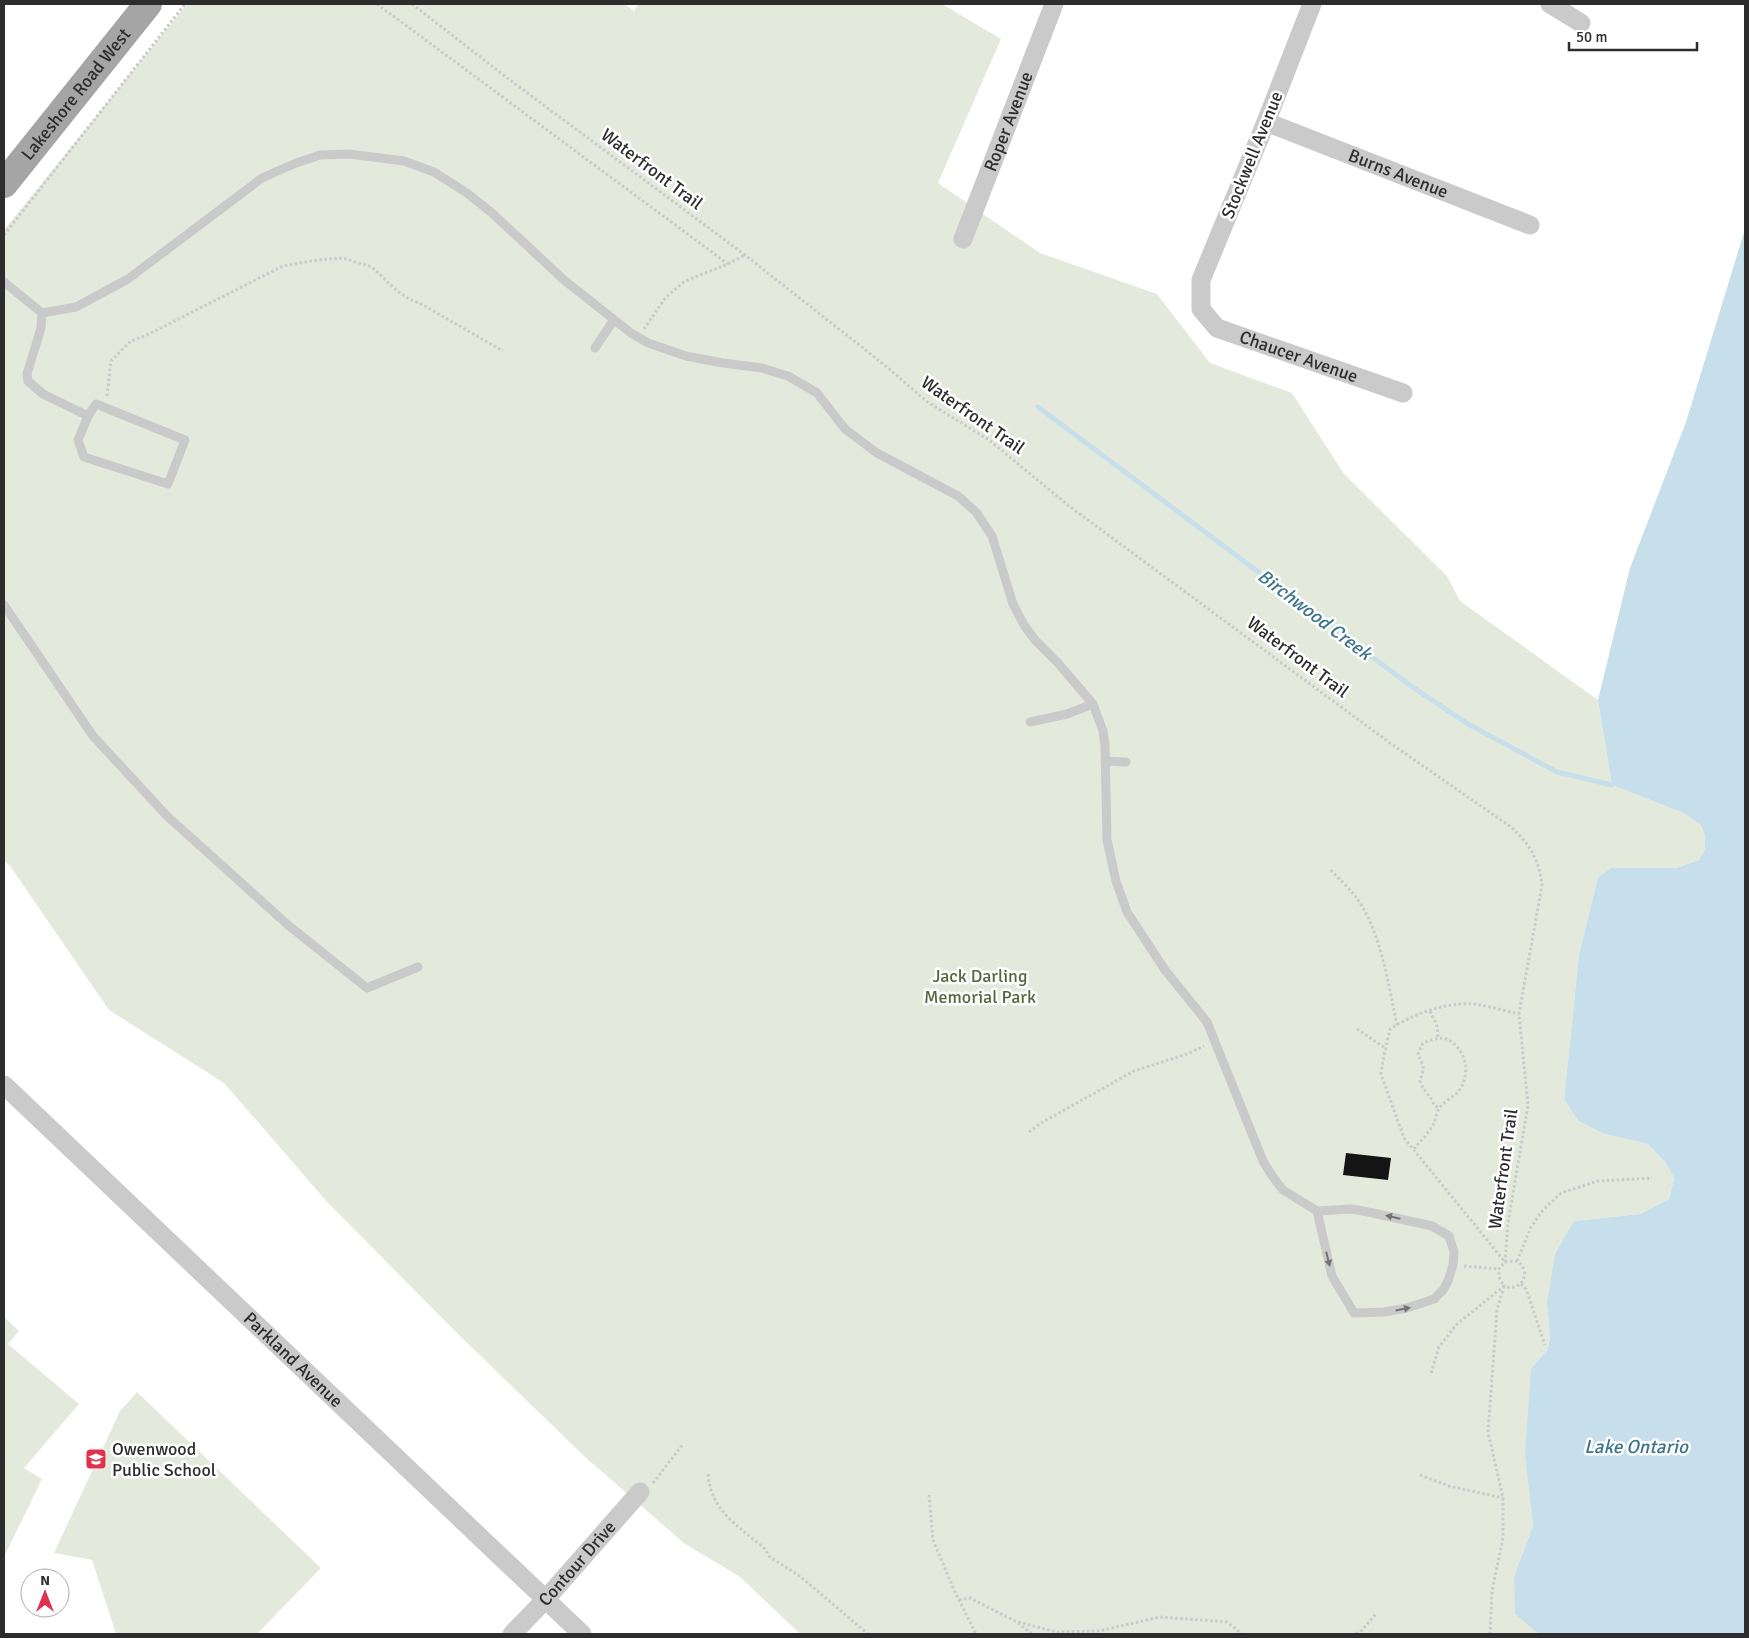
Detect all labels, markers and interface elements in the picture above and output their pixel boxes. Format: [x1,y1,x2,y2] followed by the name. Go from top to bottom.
[1569,20,1696,52] scale bar
[16,24,135,165] street label: Lakeshore Road West
[1576,28,1607,46] text: 50 m
[979,68,1038,175] street label: Roper Avenue
[1216,88,1288,222] street label: Stockwell Avenue
[597,124,707,214] street label: Waterfront Trail
[1345,144,1451,203] street label: Burns Avenue
[1237,326,1361,387] street label: Chaucer Avenue
[917,371,1029,459] street label: Waterfront Trail
[1253,564,1377,666] water label: Birchwood Creek
[1243,612,1353,702] street label: Waterfront Trail
[924,965,1036,1008] park label: Jack Darling Memorial Park
[1484,1107,1522,1231] street label: Waterfront Trail
[1385,1213,1400,1221] one-way arrow
[1324,1251,1332,1266] one-way arrow
[1395,1304,1411,1312] one-way arrow
[239,1308,347,1412] street label: Parkland Avenue
[1584,1435,1689,1459] water label: Lake Ontario
[112,1438,216,1481] place label: Owenwood Public School
[84,1447,108,1471] school or university icon: Owenwood Public School
[534,1516,620,1611] street label: Contour Drive
[20,1568,70,1618] north arrow
[40,1572,50,1589] text: N

